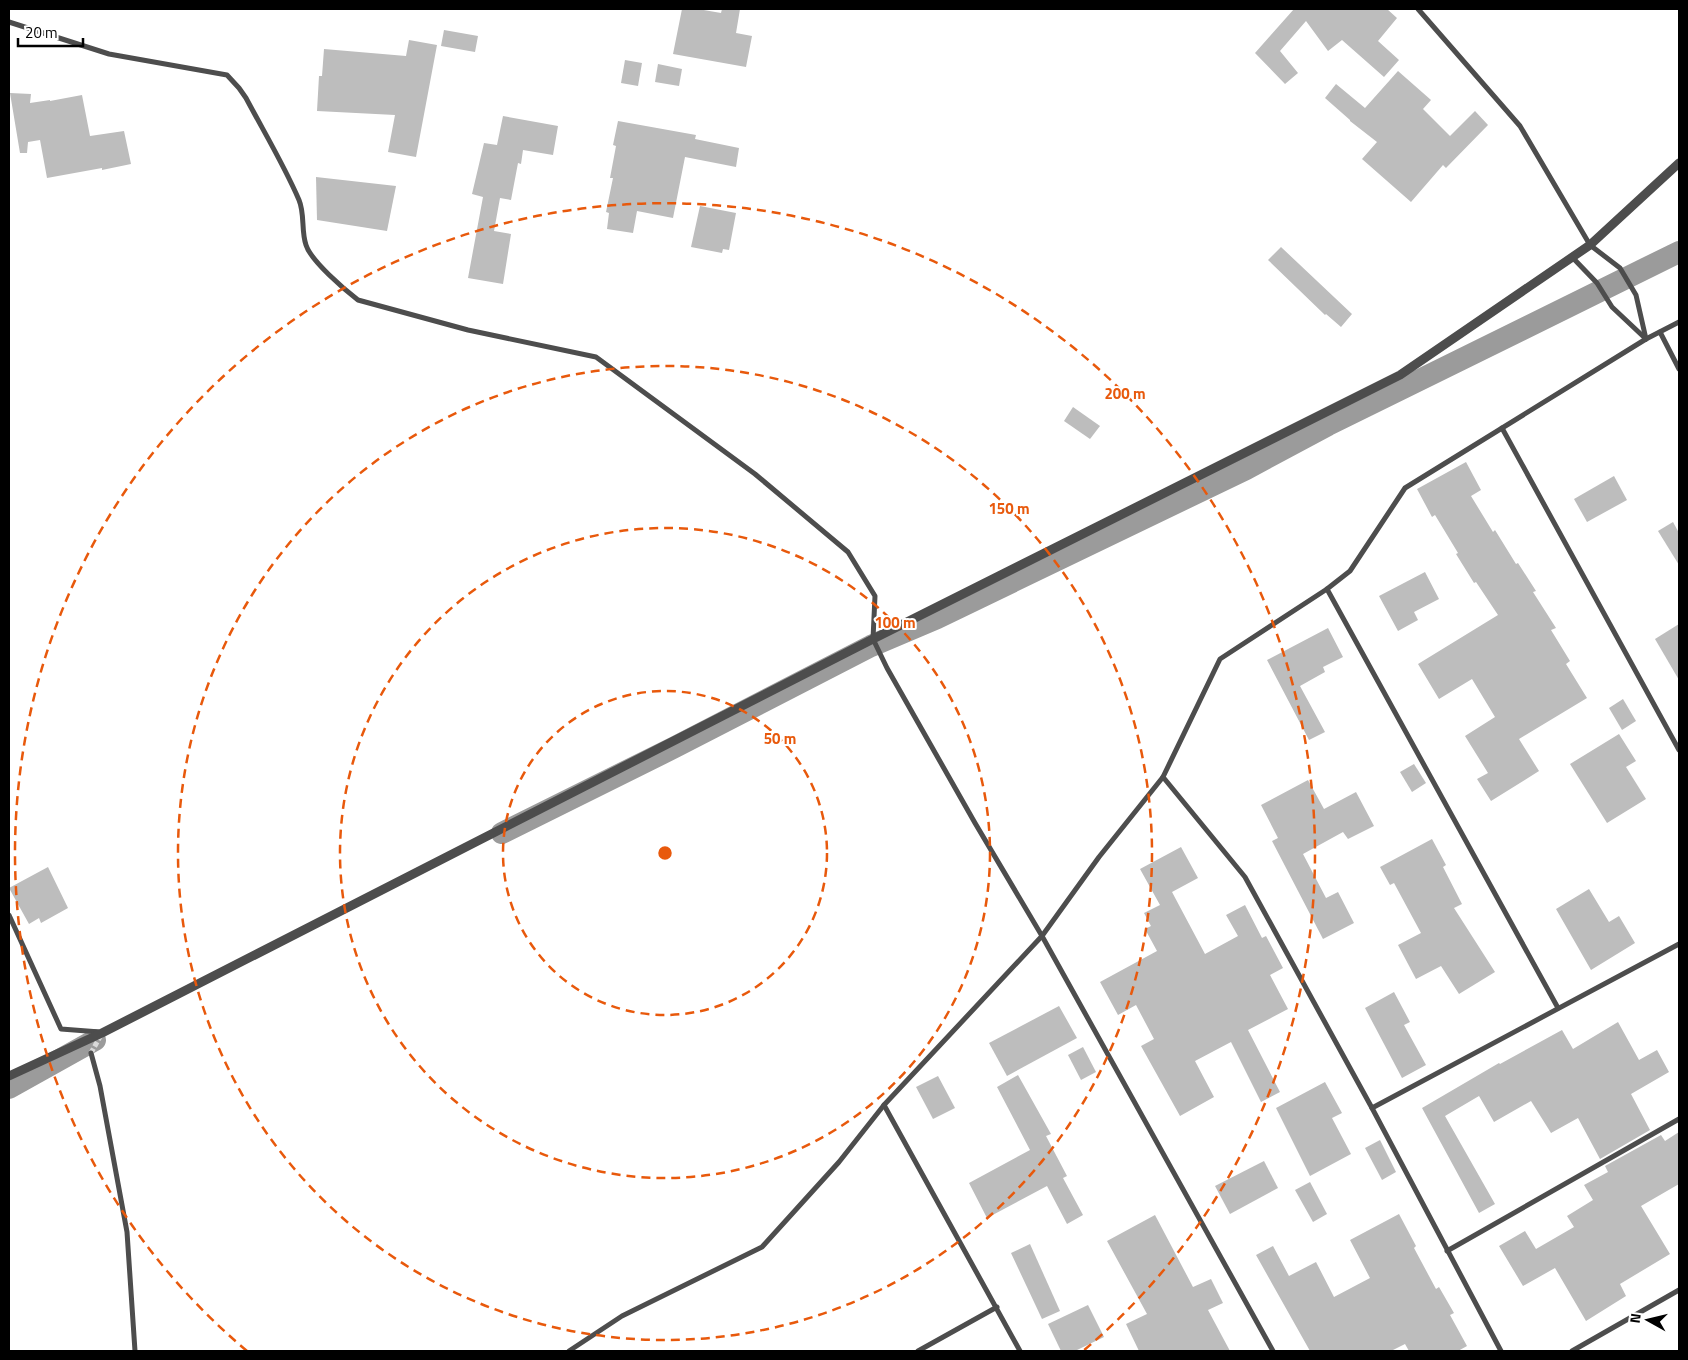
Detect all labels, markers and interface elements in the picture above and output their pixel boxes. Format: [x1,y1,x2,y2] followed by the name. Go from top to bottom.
[18,15,82,47] scale bar
[25,21,58,44] text: 20 m
[1104,382,1146,405] text: 200 m
[988,497,1030,520] text: 150 m
[874,611,916,634] text: 100 m
[764,727,796,750] text: 50 m
[656,844,674,862] centre of rings
[1623,1295,1673,1345] north arrow
[1624,1312,1646,1324] text: N

